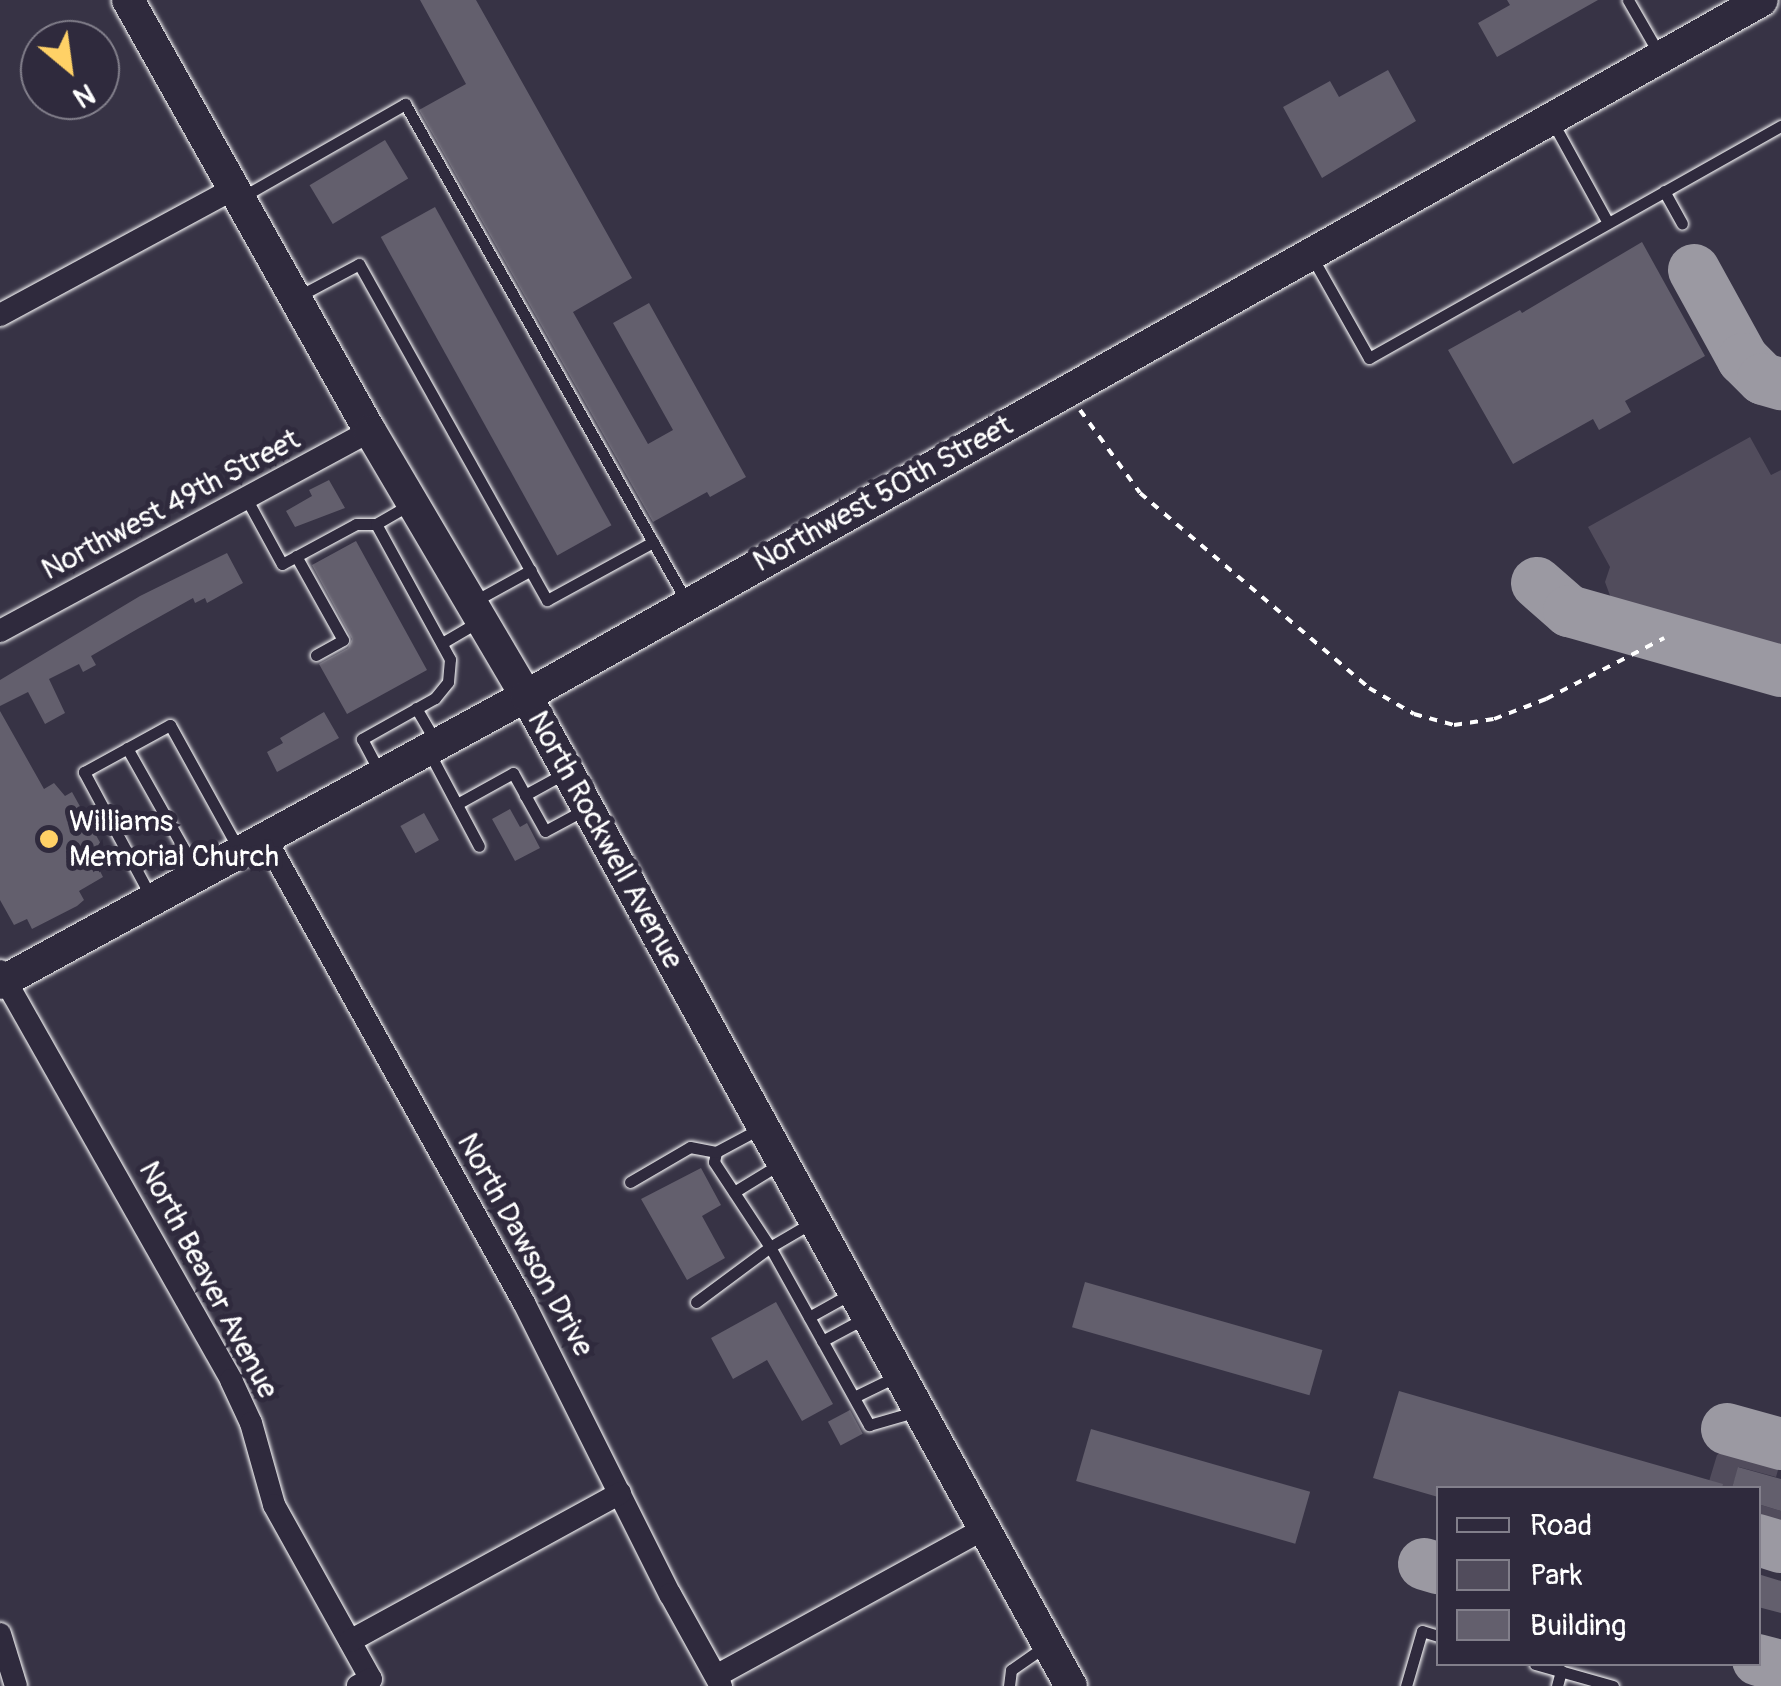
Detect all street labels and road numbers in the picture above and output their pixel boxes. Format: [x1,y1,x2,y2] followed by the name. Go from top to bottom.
[747,408,1019,580] street label: Northwest 50th Street
[36,422,306,588] street label: Northwest 49th Street
[519,705,691,975] street label: North Rockwell Avenue
[449,1127,601,1363] street label: North Dawson Drive
[130,1155,286,1405] street label: North Beaver Avenue

